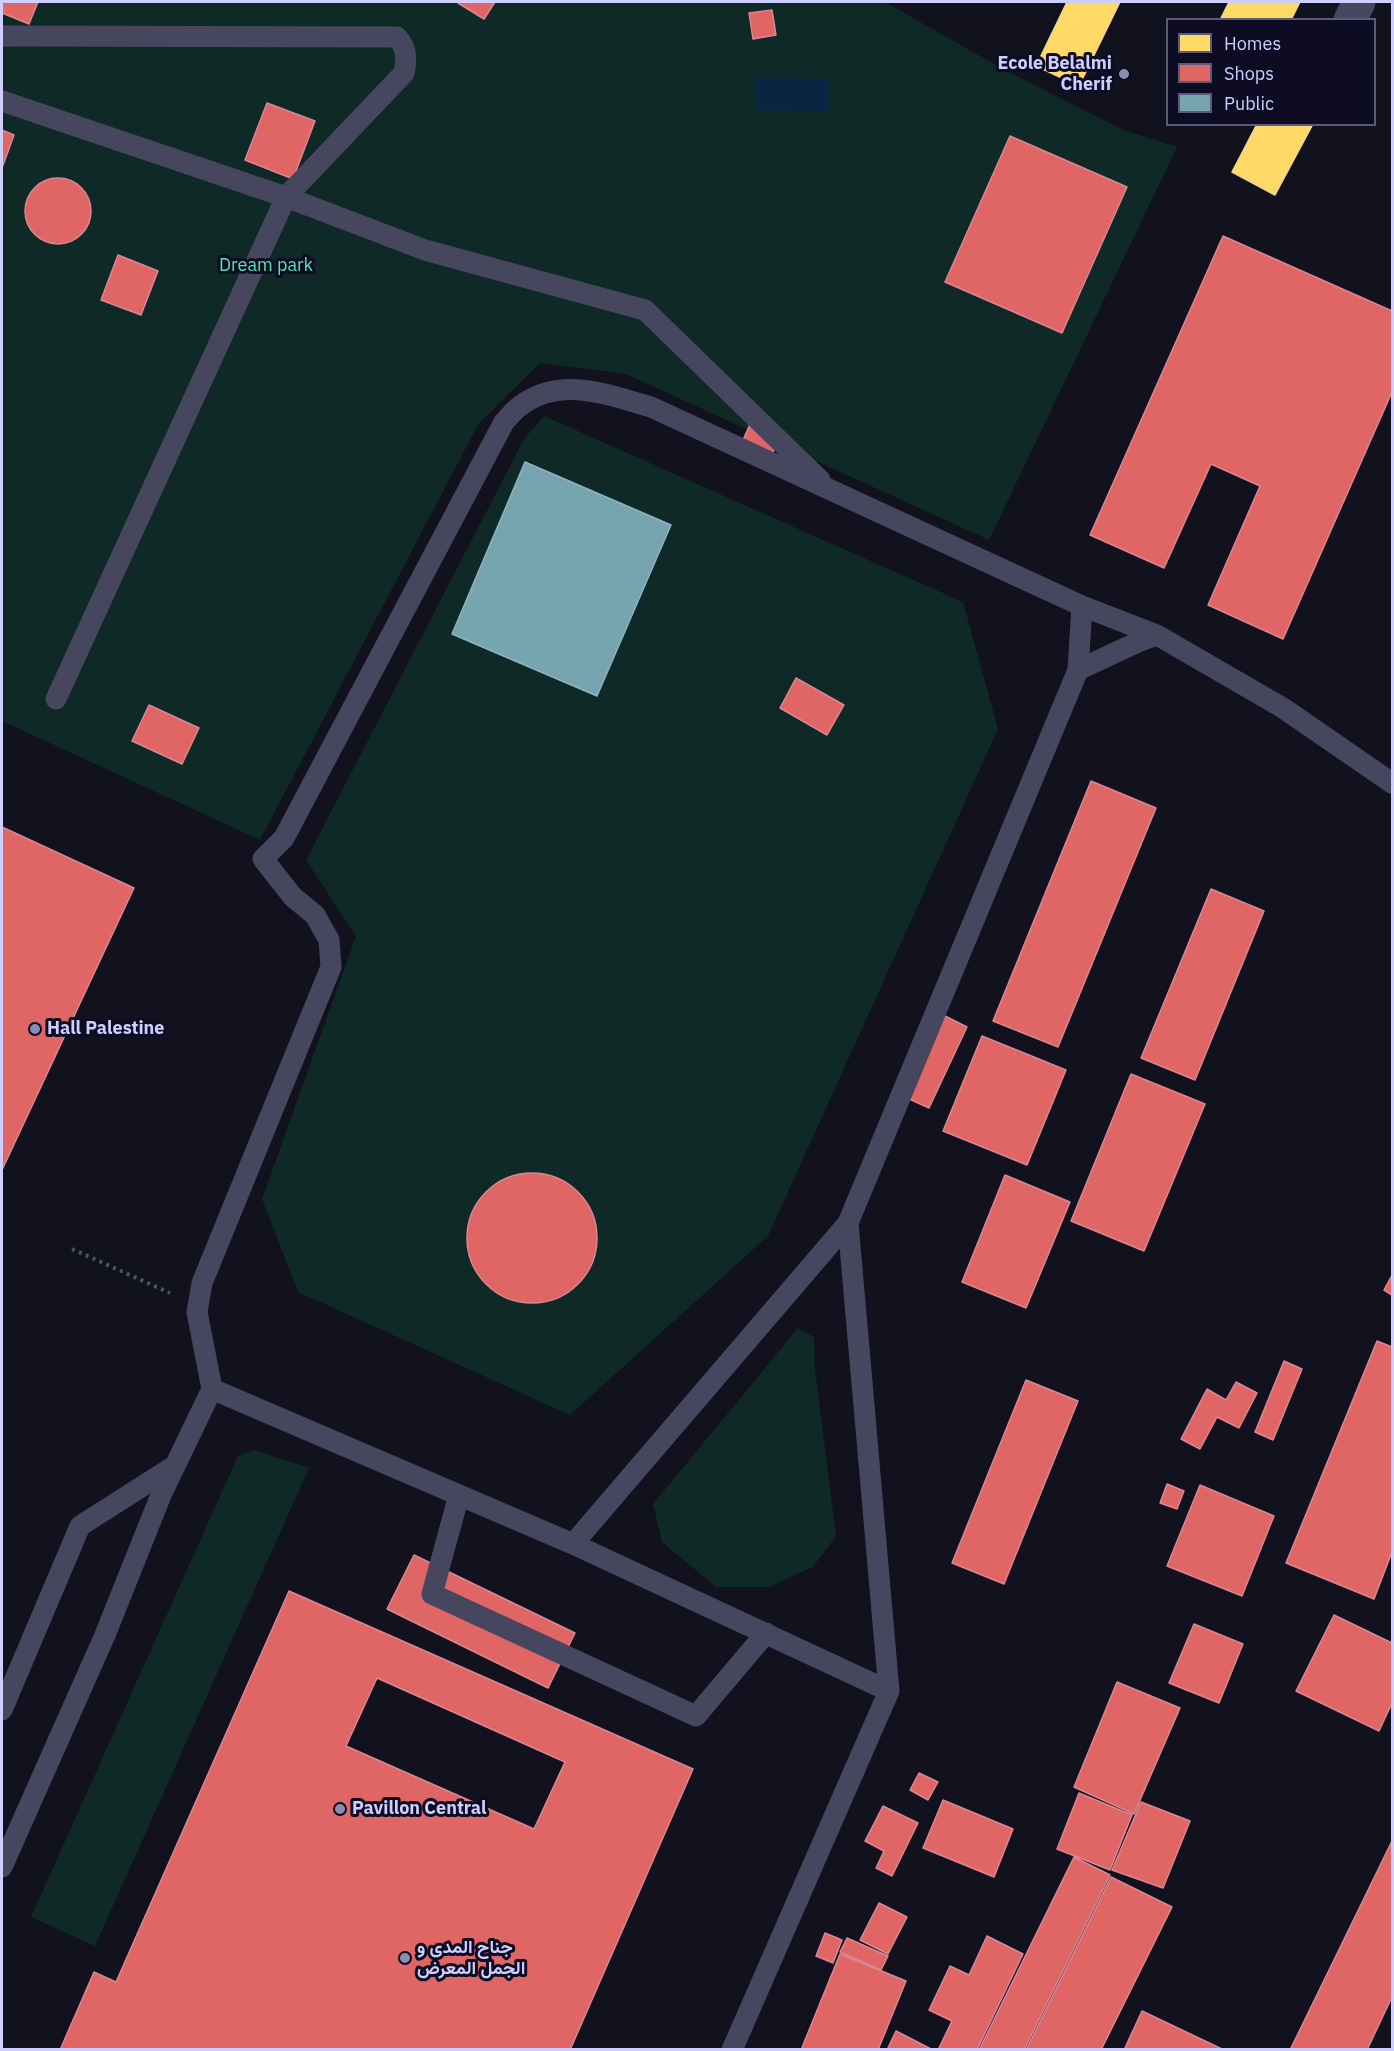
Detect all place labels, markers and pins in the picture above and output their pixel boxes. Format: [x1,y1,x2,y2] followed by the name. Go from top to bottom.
[998,53,1112,96] place label: Ecole Belalmi Cherif
[1117,67,1131,81] marker: Ecole Belalmi Cherif
[47,1018,164,1040] place label: Hall Palestine
[28,1022,42,1036] marker: Hall Palestine
[352,1798,486,1820] place label: Pavillon Central
[333,1802,347,1816] marker: Pavillon Central
[417,1937,525,1980] place label: جناح المدى و الجمل المعرض
[398,1951,412,1965] marker: جناح المدى و الجمل المعرض

